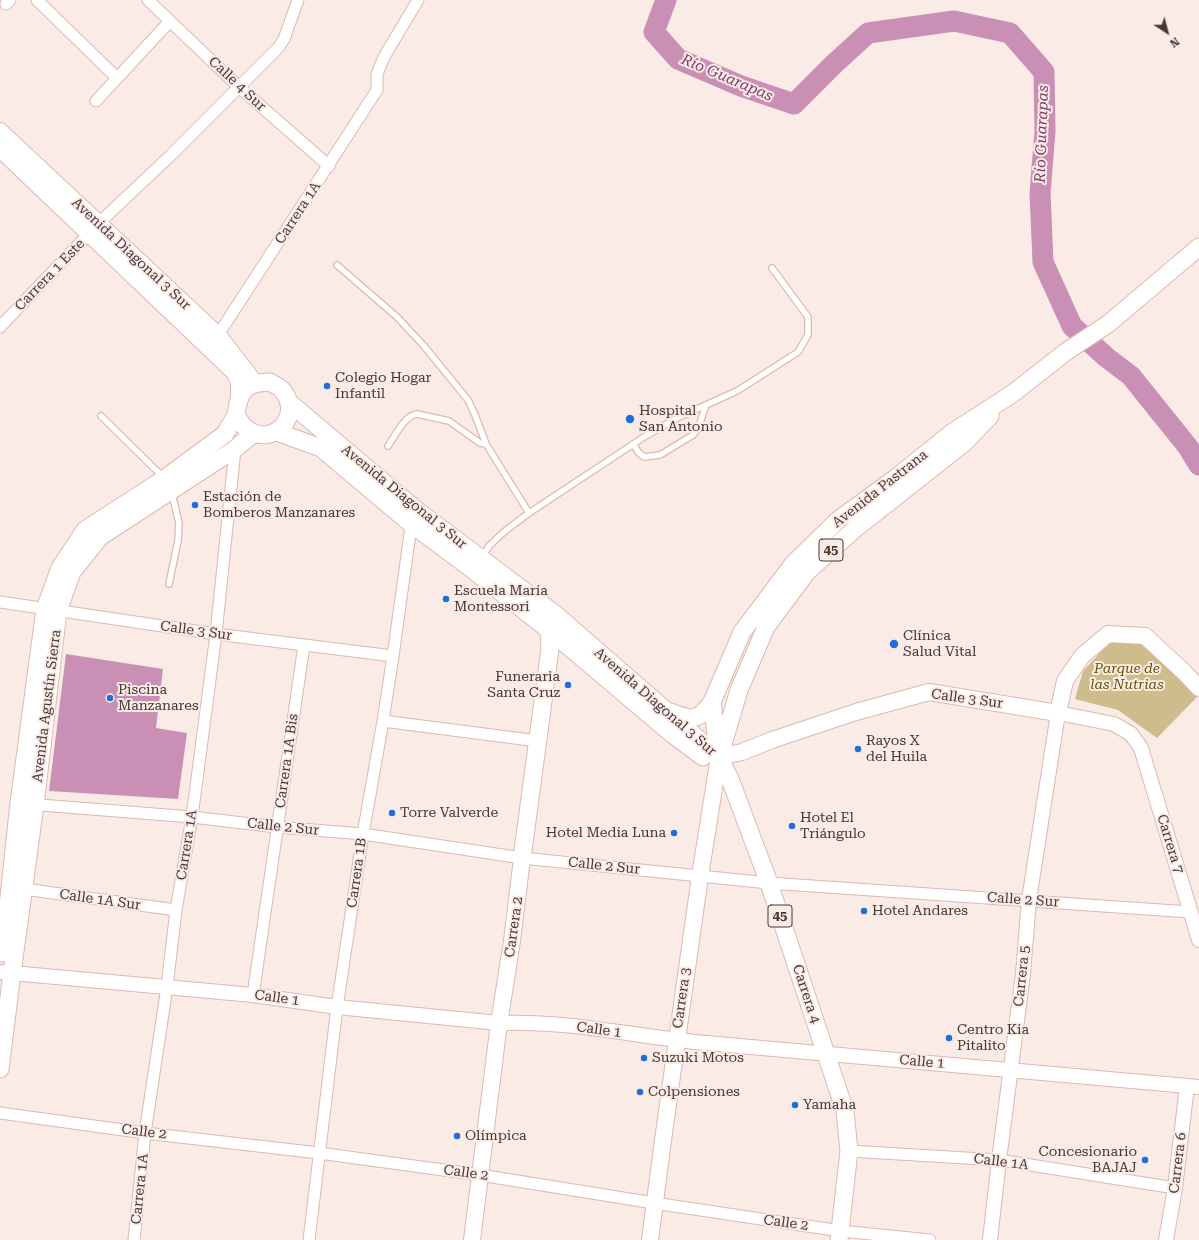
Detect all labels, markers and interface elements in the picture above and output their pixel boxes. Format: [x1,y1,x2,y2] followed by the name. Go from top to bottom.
[1147,12,1187,52] north arrow
[1167,34,1182,50] text: N
[679,51,775,105] water label: Río Guarapas
[205,53,269,115] street label: Calle 4 Sur
[1031,85,1053,183] water label: Río Guarapas
[272,179,324,247] street label: Carrera 1A
[68,194,194,314] street label: Avenida Diagonal 3 Sur
[12,236,88,314] street label: Carrera 1 Este
[335,370,431,402] place label: Colegio Hogar Infantil
[322,381,332,391] marker: Colegio Hogar Infantil
[639,403,723,436] place label: Hospital San Antonio
[624,413,636,425] marker: Hospital San Antonio
[338,441,470,553] street label: Avenida Diagonal 3 Sur
[829,447,931,531] street label: Avenida Pastrana
[203,489,355,522] place label: Estación de Bomberos Manzanares
[190,500,200,510] marker: Estación de Bomberos Manzanares
[819,539,843,561] road number: 45
[454,583,548,616] place label: Escuela María Montessori
[441,594,451,604] marker: Escuela María Montessori
[159,618,233,644] street label: Calle 3 Sur
[903,628,976,660] place label: Clínica Salud Vital
[29,629,65,783] street label: Avenida Agustín Sierra
[888,638,900,650] marker: Clínica Salud Vital
[590,644,720,760] street label: Avenida Diagonal 3 Sur
[1090,661,1164,694] park label: Parque de las Nutrias
[487,669,560,702] place label: Funeraria Santa Cruz
[563,680,573,690] marker: Funeraria Santa Cruz
[118,682,199,714] place label: Piscina Manzanares
[930,686,1004,712] street label: Calle 3 Sur
[105,693,115,703] marker: Piscina Manzanares
[272,713,302,809] street label: Carrera 1A Bis
[866,733,927,766] place label: Rayos X del Huila
[853,744,863,754] marker: Rayos X del Huila
[400,805,498,821] place label: Torre Valverde
[387,808,397,818] marker: Torre Valverde
[173,809,201,881] street label: Carrera 1A
[800,810,866,842] place label: Hotel El Triángulo
[1153,812,1187,876] street label: Carrera 7
[246,815,320,839] street label: Calle 2 Sur
[787,821,797,831] marker: Hotel El Triángulo
[546,825,666,841] place label: Hotel Media Luna
[669,828,679,838] marker: Hotel Media Luna
[344,837,370,909] street label: Carrera 1B
[567,854,641,878] street label: Calle 2 Sur
[58,886,142,914] street label: Calle 1A Sur
[986,889,1060,911] street label: Calle 2 Sur
[501,895,527,959] street label: Carrera 2
[872,903,968,919] place label: Hotel Andares
[768,905,792,927] road number: 45
[859,906,869,916] marker: Hotel Andares
[1010,945,1034,1007] street label: Carrera 5
[789,962,823,1026] street label: Carrera 4
[669,966,695,1030] street label: Carrera 3
[253,987,301,1009] street label: Calle 1
[575,1019,623,1041] street label: Calle 1
[957,1022,1029,1054] place label: Centro Kia Pitalito
[944,1033,954,1043] marker: Centro Kia Pitalito
[652,1050,744,1066] place label: Suzuki Motos
[899,1052,945,1072] street label: Calle 1
[639,1053,649,1063] marker: Suzuki Motos
[648,1084,740,1100] place label: Colpensiones
[635,1087,645,1097] marker: Colpensiones
[803,1097,856,1113] place label: Yamaha
[790,1100,800,1110] marker: Yamaha
[120,1121,168,1143] street label: Calle 2
[465,1128,527,1144] place label: Olímpica
[452,1131,462,1141] marker: Olímpica
[1166,1132,1190,1194] street label: Carrera 6
[1039,1144,1137,1176] place label: Concesionario BAJAJ
[973,1150,1029,1174] street label: Calle 1A
[128,1153,152,1225] street label: Carrera 1A
[1140,1155,1150,1165] marker: Concesionario BAJAJ
[442,1162,490,1184] street label: Calle 2
[762,1212,810,1234] street label: Calle 2

